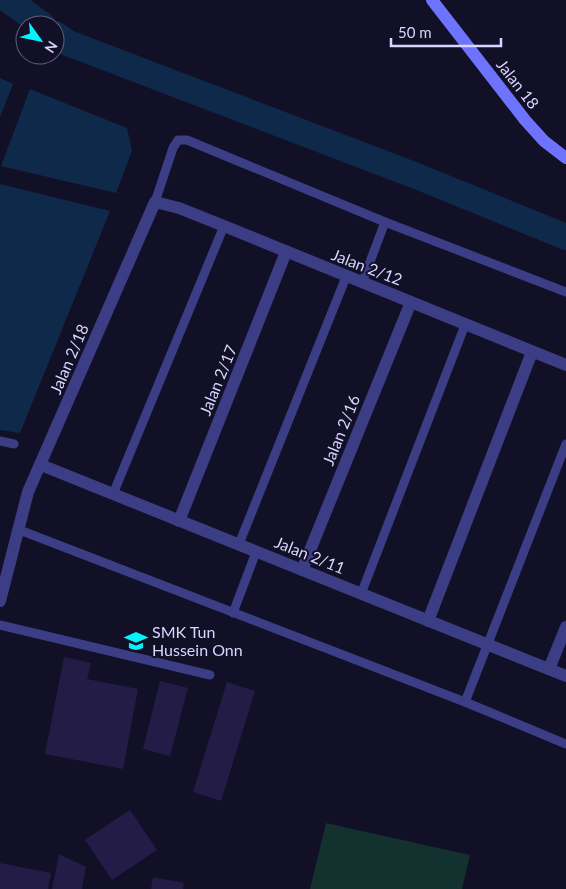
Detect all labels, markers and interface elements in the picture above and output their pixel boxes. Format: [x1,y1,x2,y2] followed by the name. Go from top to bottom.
[15,15,65,65] north arrow
[391,15,501,47] scale bar
[398,23,432,41] text: 50 m
[41,38,61,57] text: N
[493,55,544,112] street label: Jalan 18
[329,244,405,289] street label: Jalan 2/12
[45,321,92,397] street label: Jalan 2/18
[195,342,240,418] street label: Jalan 2/17
[318,392,363,468] street label: Jalan 2/16
[272,532,348,577] street label: Jalan 2/11
[152,622,243,659] place label: SMK Tun Hussein Onn
[123,628,149,654] school or university icon: SMK Tun Hussein Onn

